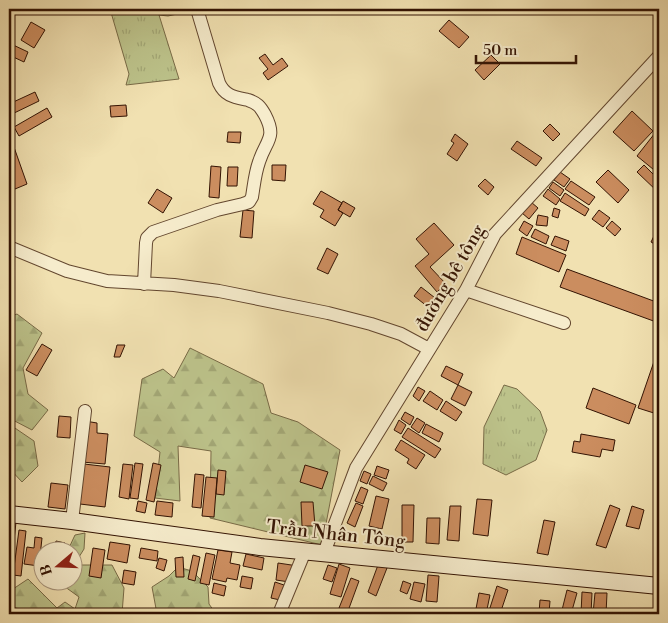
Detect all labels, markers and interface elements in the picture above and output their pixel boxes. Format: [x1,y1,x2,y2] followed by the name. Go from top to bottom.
[476,32,576,64] scale bar
[483,41,517,60] text: 50 m
[410,220,490,336] street label: đường bê tông
[265,515,407,553] street label: Trần Nhân Tông
[32,540,82,590] north arrow
[36,562,57,578] text: B

